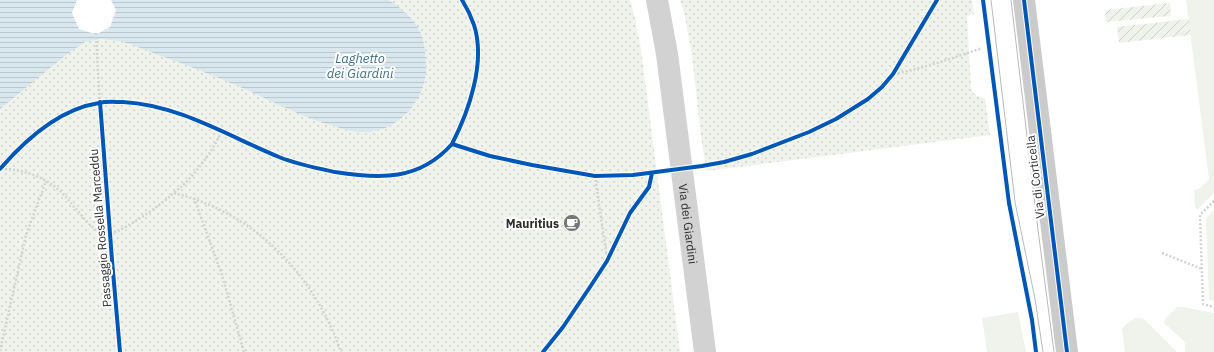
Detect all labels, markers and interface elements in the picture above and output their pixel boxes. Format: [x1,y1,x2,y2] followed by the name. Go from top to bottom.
[327,50,394,82] water label: Laghetto dei Giardini
[1022,134,1048,219] street label: Via di Corticella
[86,148,114,308] street label: Passaggio Rossella Marceddu
[676,183,701,265] street label: Via dei Giardini
[562,213,582,233] cafe icon: Mauritius
[506,216,559,231] place label: Mauritius

